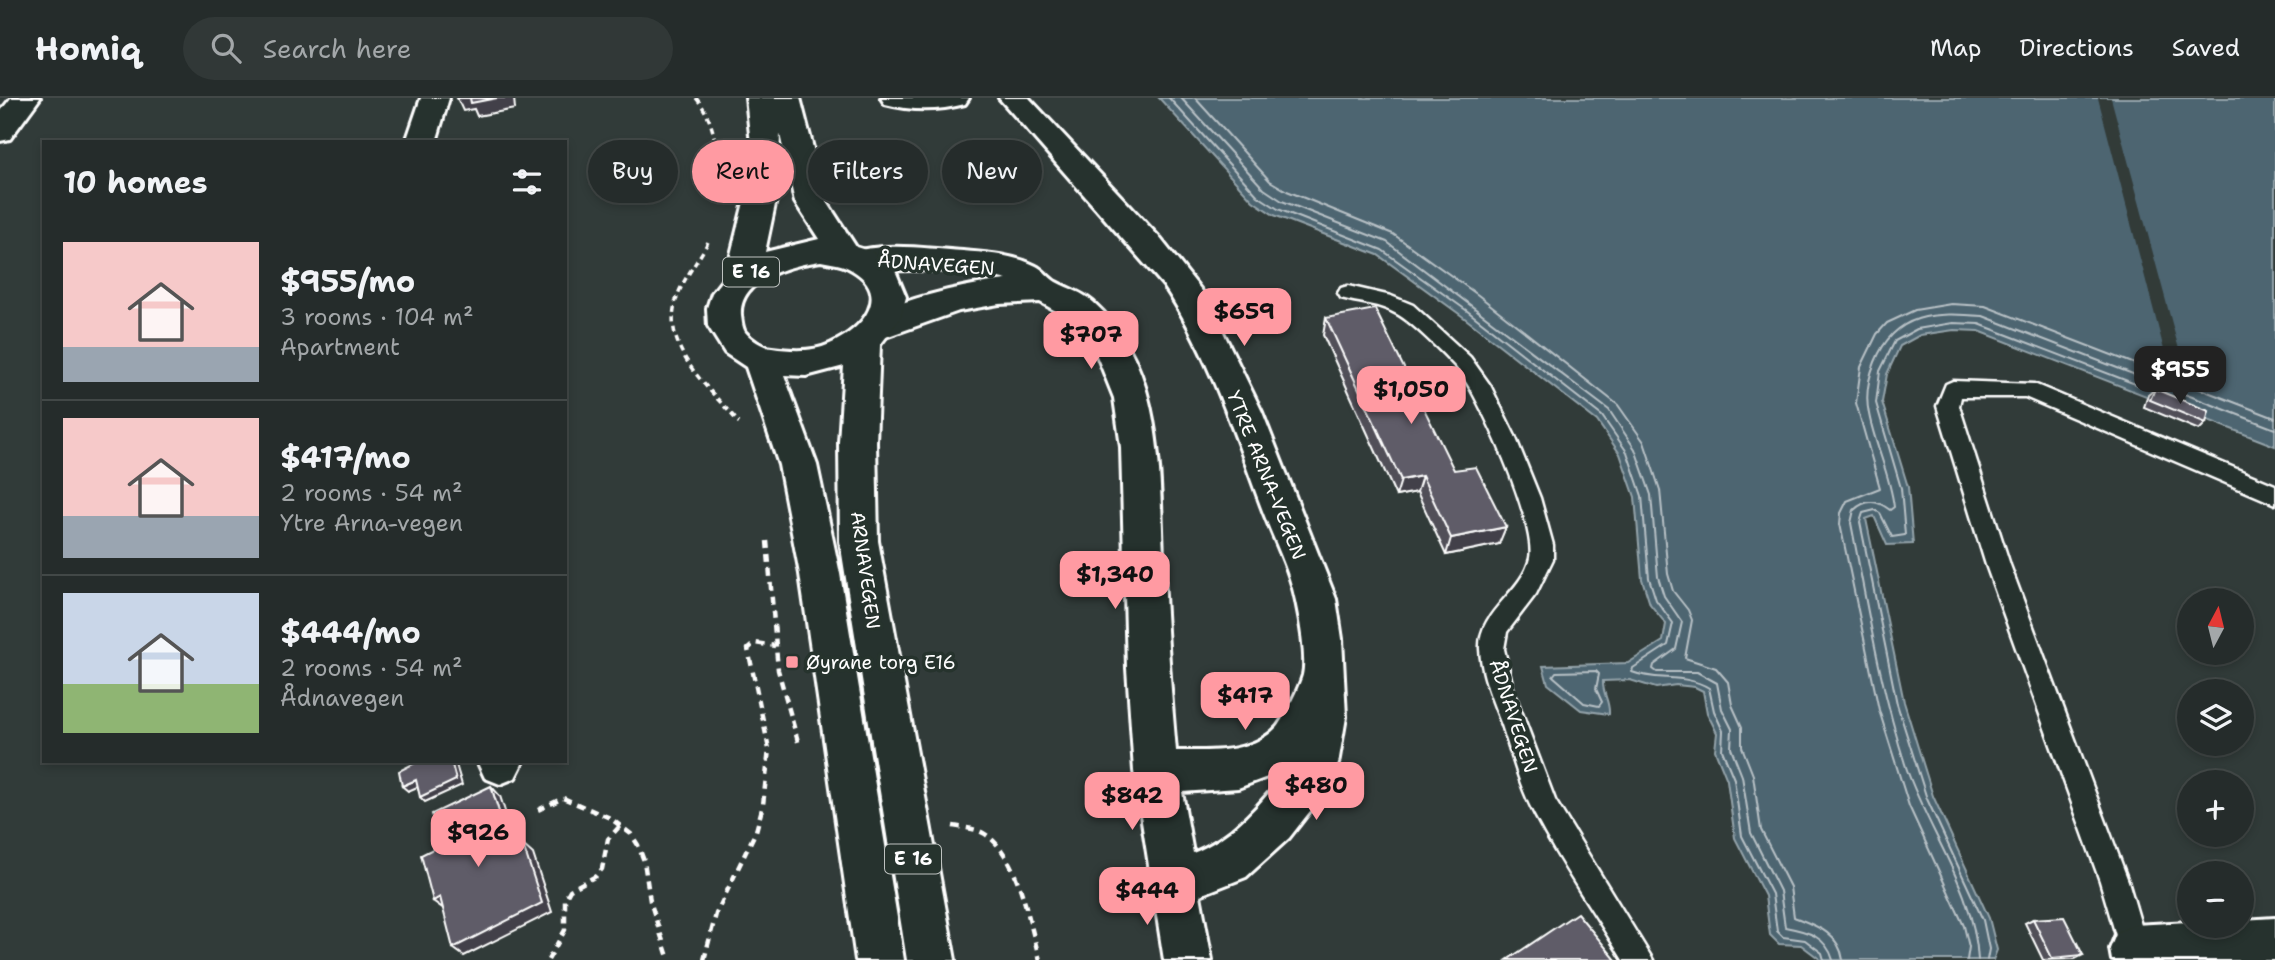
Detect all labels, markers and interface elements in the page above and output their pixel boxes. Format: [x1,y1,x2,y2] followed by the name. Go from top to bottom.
[183,17,673,80] search box
[35,26,141,71] text: Homiq
[207,29,245,67] icon: search
[263,31,411,66] text: Search here
[1930,32,1981,64] text: Map
[2019,32,2134,64] text: Directions
[2172,32,2240,64] text: Saved
[588,140,678,203] chip: Buy
[692,140,794,203] chip: Rent
[808,140,928,203] chip: Filters
[942,140,1042,203] chip: New
[63,162,208,203] text: 10 homes
[508,163,546,201] icon: filters
[876,247,996,281] street label: ÅDNAVEGEN
[723,258,779,286] road number: E 16
[280,261,415,302] text: $955/mo
[119,270,203,354] icon: home
[1203,288,1285,348] pin: $659
[1213,296,1275,326] text: $659
[280,302,473,332] text: 3 rooms · 104 m²
[1050,312,1132,371] pin: $707
[1059,319,1123,349] text: $707
[280,332,400,362] text: Apartment
[2139,346,2221,406] pin: $955
[2150,354,2210,384] text: $955
[1354,366,1468,426] pin: $1,050
[1373,374,1449,404] text: $1,050
[1221,387,1312,564] street label: YTRE ARNA-VEGEN
[280,437,411,478] text: $417/mo
[119,446,203,530] icon: home
[280,478,463,508] text: 2 rooms · 54 m²
[280,508,463,538] text: Ytre Arna-vegen
[845,510,886,631] street label: ARNAVEGEN
[1058,552,1172,611] pin: $1,340
[1076,559,1154,589] text: $1,340
[2177,588,2254,665] north arrow
[2177,588,2254,938] map controls
[280,612,421,653] text: $444/mo
[119,621,203,705] icon: home
[806,650,956,675] place label: Øyrane torg E16
[280,653,463,683] text: 2 rooms · 54 m²
[784,654,800,670] marker: Øyrane torg E16
[1483,656,1545,776] street label: ÅDNAVEGEN
[1204,672,1286,732] pin: $417
[2177,679,2254,756] button: layers
[1217,680,1273,710] text: $417
[280,683,404,713] text: Ådnavegen
[1275,762,1357,822] pin: $480
[1284,770,1348,800] text: $480
[2177,770,2254,847] button: +
[1091,772,1173,832] pin: $842
[1101,780,1163,810] text: $842
[437,810,519,869] pin: $926
[447,817,509,847] text: $926
[885,844,941,874] road number: E 16
[2177,861,2254,938] button: −
[1106,868,1188,927] pin: $444
[1115,875,1179,905] text: $444

